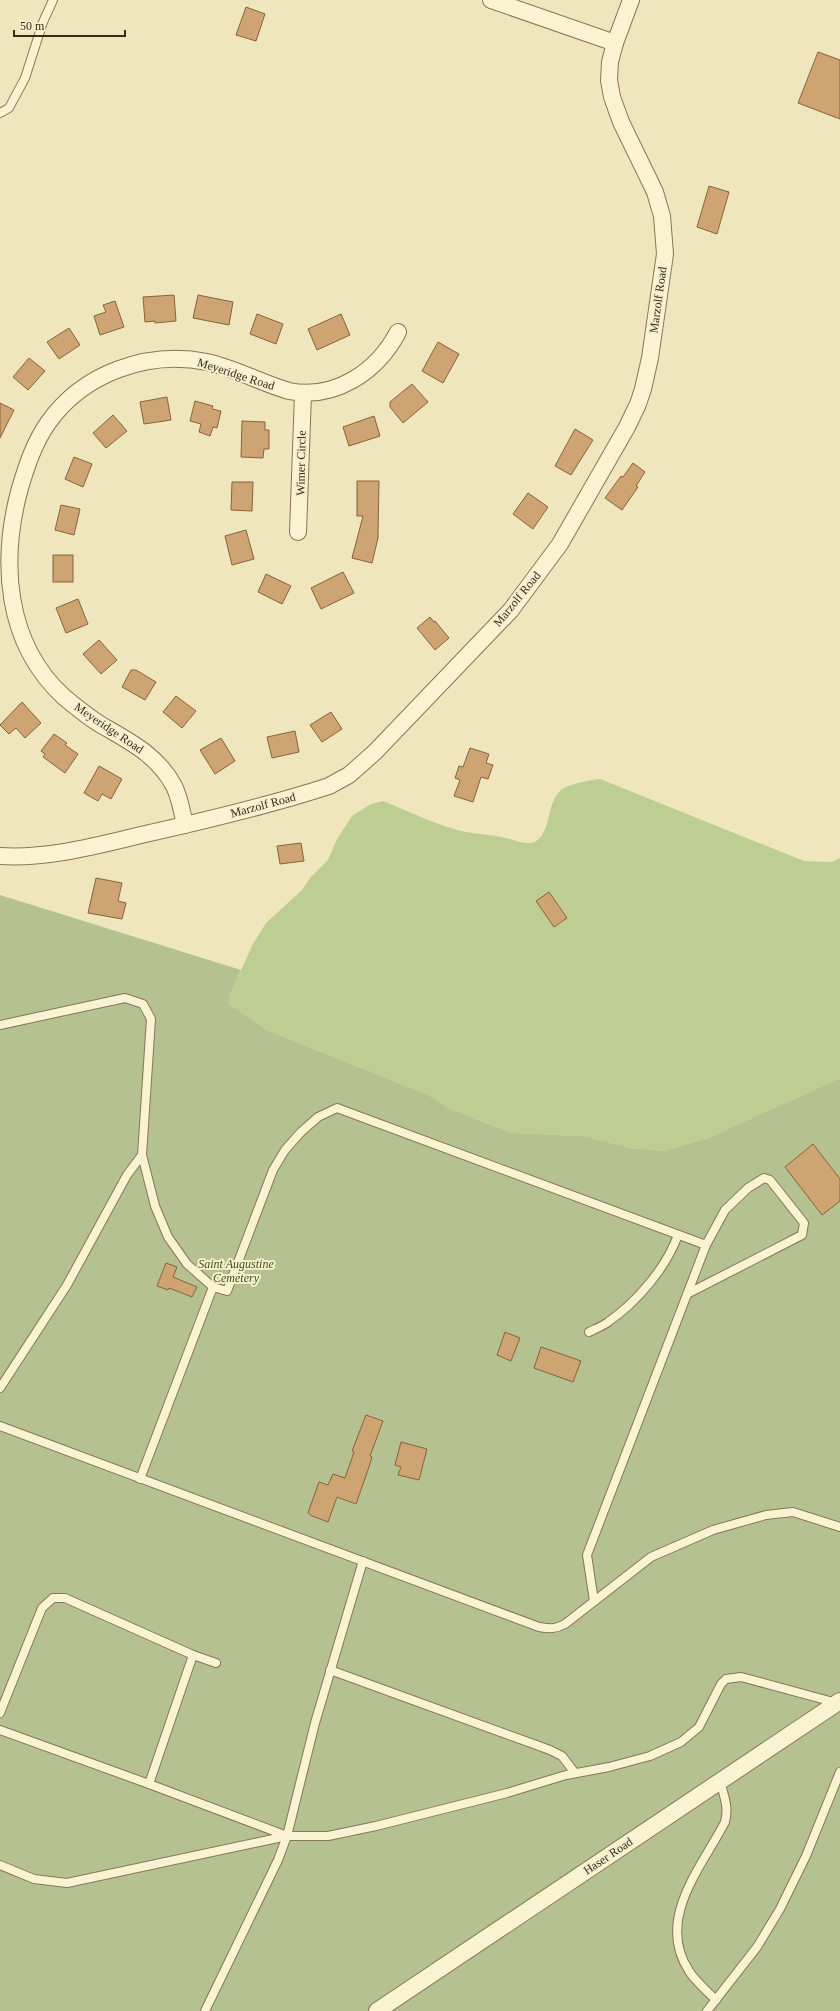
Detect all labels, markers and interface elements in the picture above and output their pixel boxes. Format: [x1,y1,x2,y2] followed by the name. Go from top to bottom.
[14,12,125,38] scale bar
[20,19,45,33] text: 50 m
[646,266,670,334] street label: Marzolf Road
[196,355,276,393] street label: Meyeridge Road
[293,430,309,496] street label: Wimer Circle
[490,569,544,629] street label: Marzolf Road
[72,700,146,756] street label: Meyeridge Road
[229,790,297,820] street label: Marzolf Road
[198,1257,274,1285] park label: Saint Augustine Cemetery
[581,1834,635,1878] street label: Haser Road

